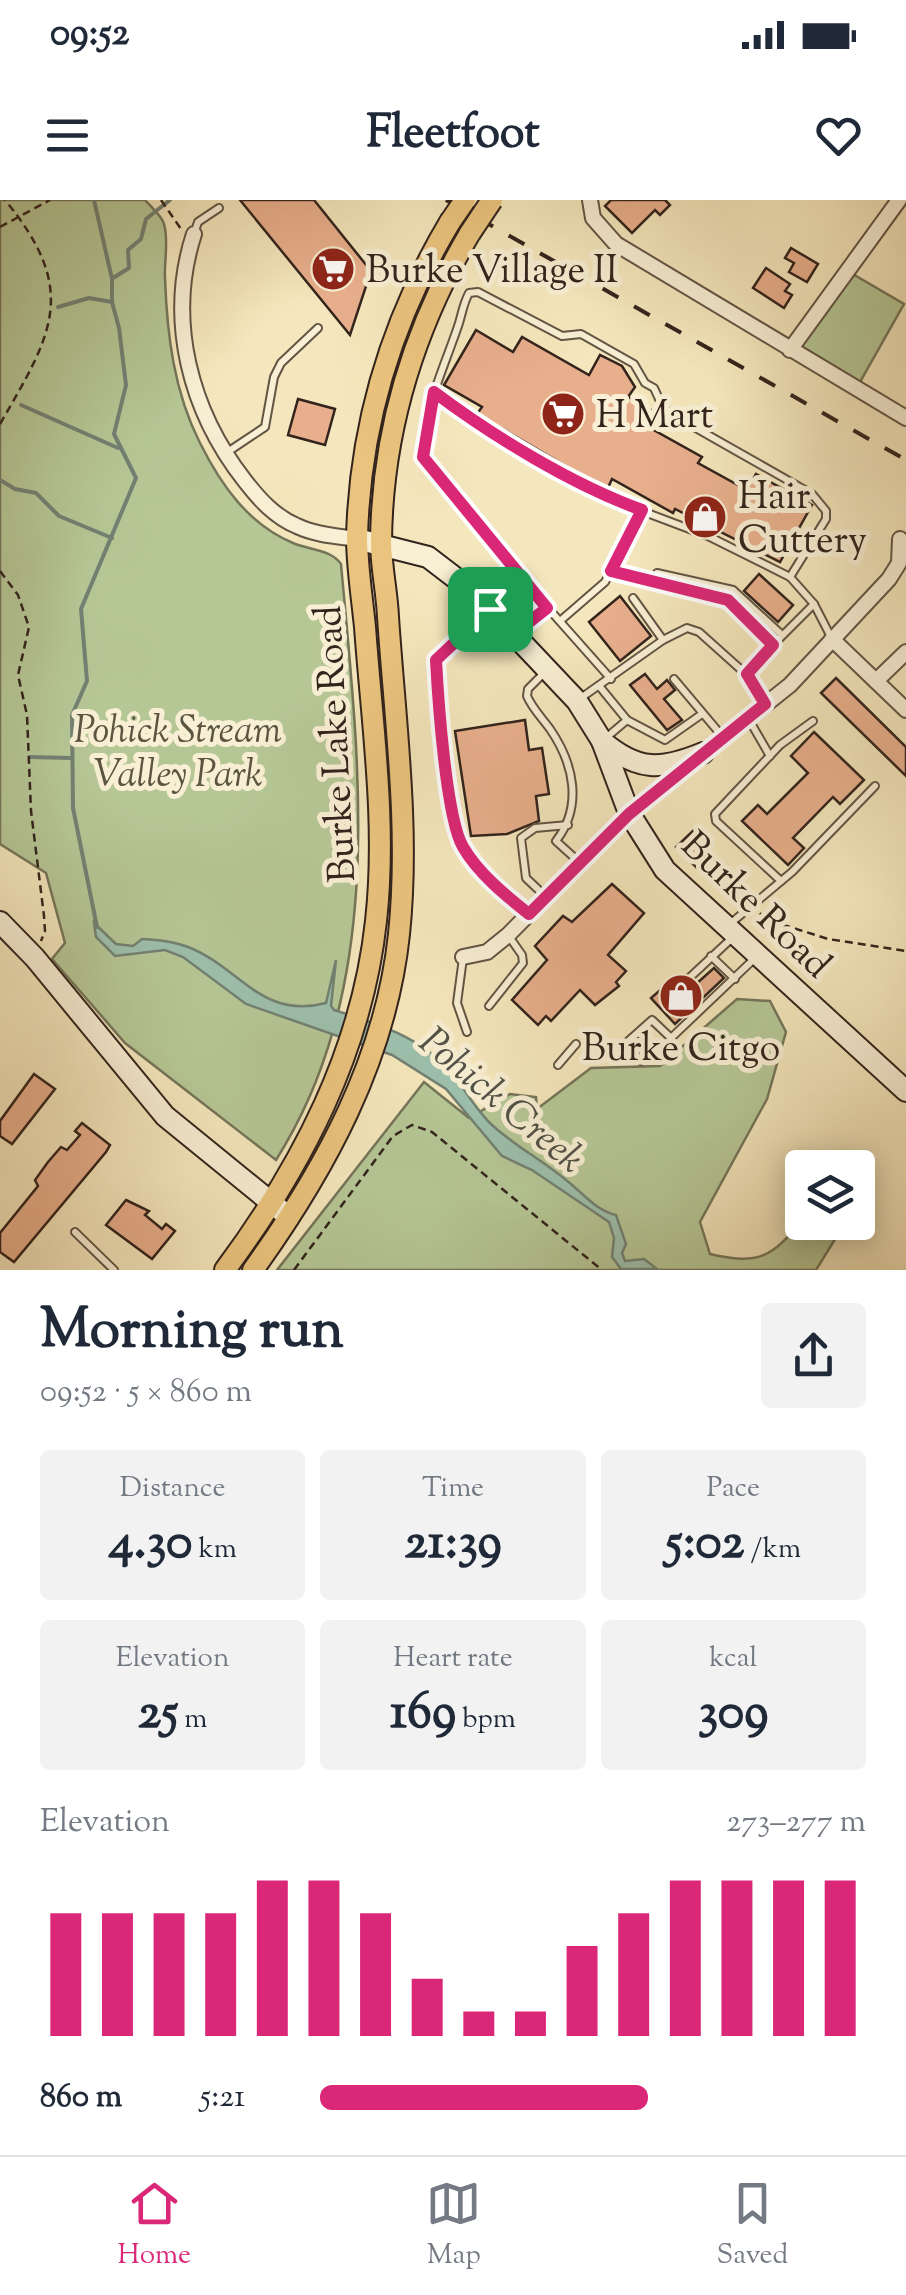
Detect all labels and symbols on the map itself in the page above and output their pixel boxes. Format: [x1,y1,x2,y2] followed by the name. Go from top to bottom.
[310,246,356,292] supermarket icon: Burke Village II
[366,246,618,300] place label: Burke Village II
[540,391,586,437] supermarket icon: H Mart
[596,391,713,445] place label: H Mart
[738,472,867,570] place label: Hair Cuttery
[682,494,728,540] shop icon: Hair Cuttery
[448,567,533,652] pin
[304,604,372,884] street label: Burke Lake Road
[74,706,282,804] park label: Pohick Stream Valley Park
[667,821,842,993] street label: Burke Road
[658,973,704,1019] shop icon: Burke Citgo
[405,1016,595,1189] water label: Pohick Creek
[582,1024,780,1078] place label: Burke Citgo

